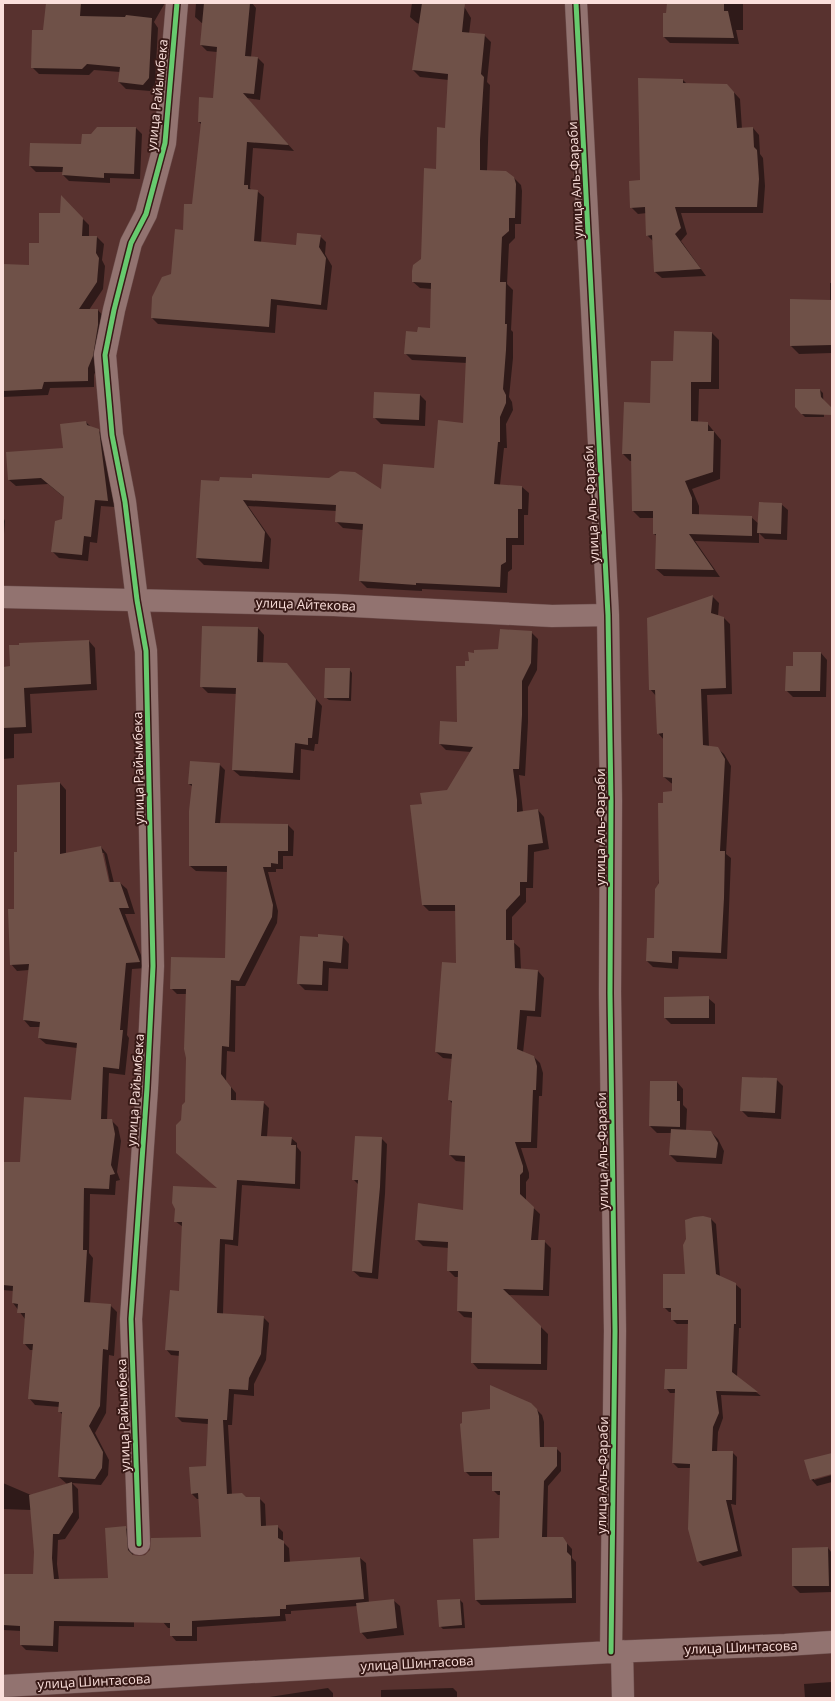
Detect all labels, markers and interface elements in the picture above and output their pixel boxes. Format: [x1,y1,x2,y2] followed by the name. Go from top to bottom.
[142,38,172,152] street label: улица Райымбека
[563,121,587,239] street label: улица Аль-Фараби
[579,445,603,563] street label: улица Аль-Фараби
[256,593,356,615] street label: улица Айтекова
[128,711,148,825] street label: улица Райымбека
[591,768,609,886] street label: улица Аль-Фараби
[122,1033,148,1147] street label: улица Райымбека
[592,1092,612,1210] street label: улица Аль-Фараби
[112,1358,134,1472] street label: улица Райымбека
[592,1416,612,1534] street label: улица Аль-Фараби
[684,1636,798,1658] street label: улица Шинтасова
[360,1651,474,1675] street label: улица Шинтасова
[37,1669,151,1693] street label: улица Шинтасова

